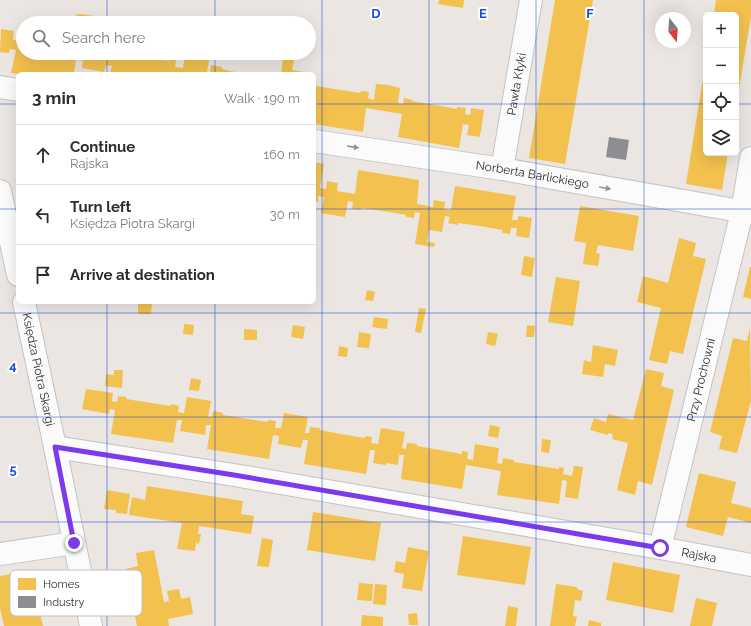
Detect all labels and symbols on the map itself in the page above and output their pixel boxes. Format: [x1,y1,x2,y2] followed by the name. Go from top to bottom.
[371,6,381,21] text: D
[479,6,487,21] text: E
[586,6,594,21] text: F
[655,12,691,48] north arrow
[504,52,529,117] street label: Pawła Kłyki
[346,144,359,150] one-way arrow
[475,158,590,191] street label: Norberta Barlickiego
[599,185,611,191] one-way arrow
[20,312,57,427] street label: Księdza Piotra Skargi
[684,337,718,423] street label: Przy Prochowni
[9,358,17,373] text: 4
[9,462,17,477] text: 5
[65,534,83,552] route end
[651,539,669,557] route start
[680,545,718,565] street label: Rajska
[10,570,142,616] legend
[43,578,79,591] text: Homes
[43,596,84,609] text: Industry

